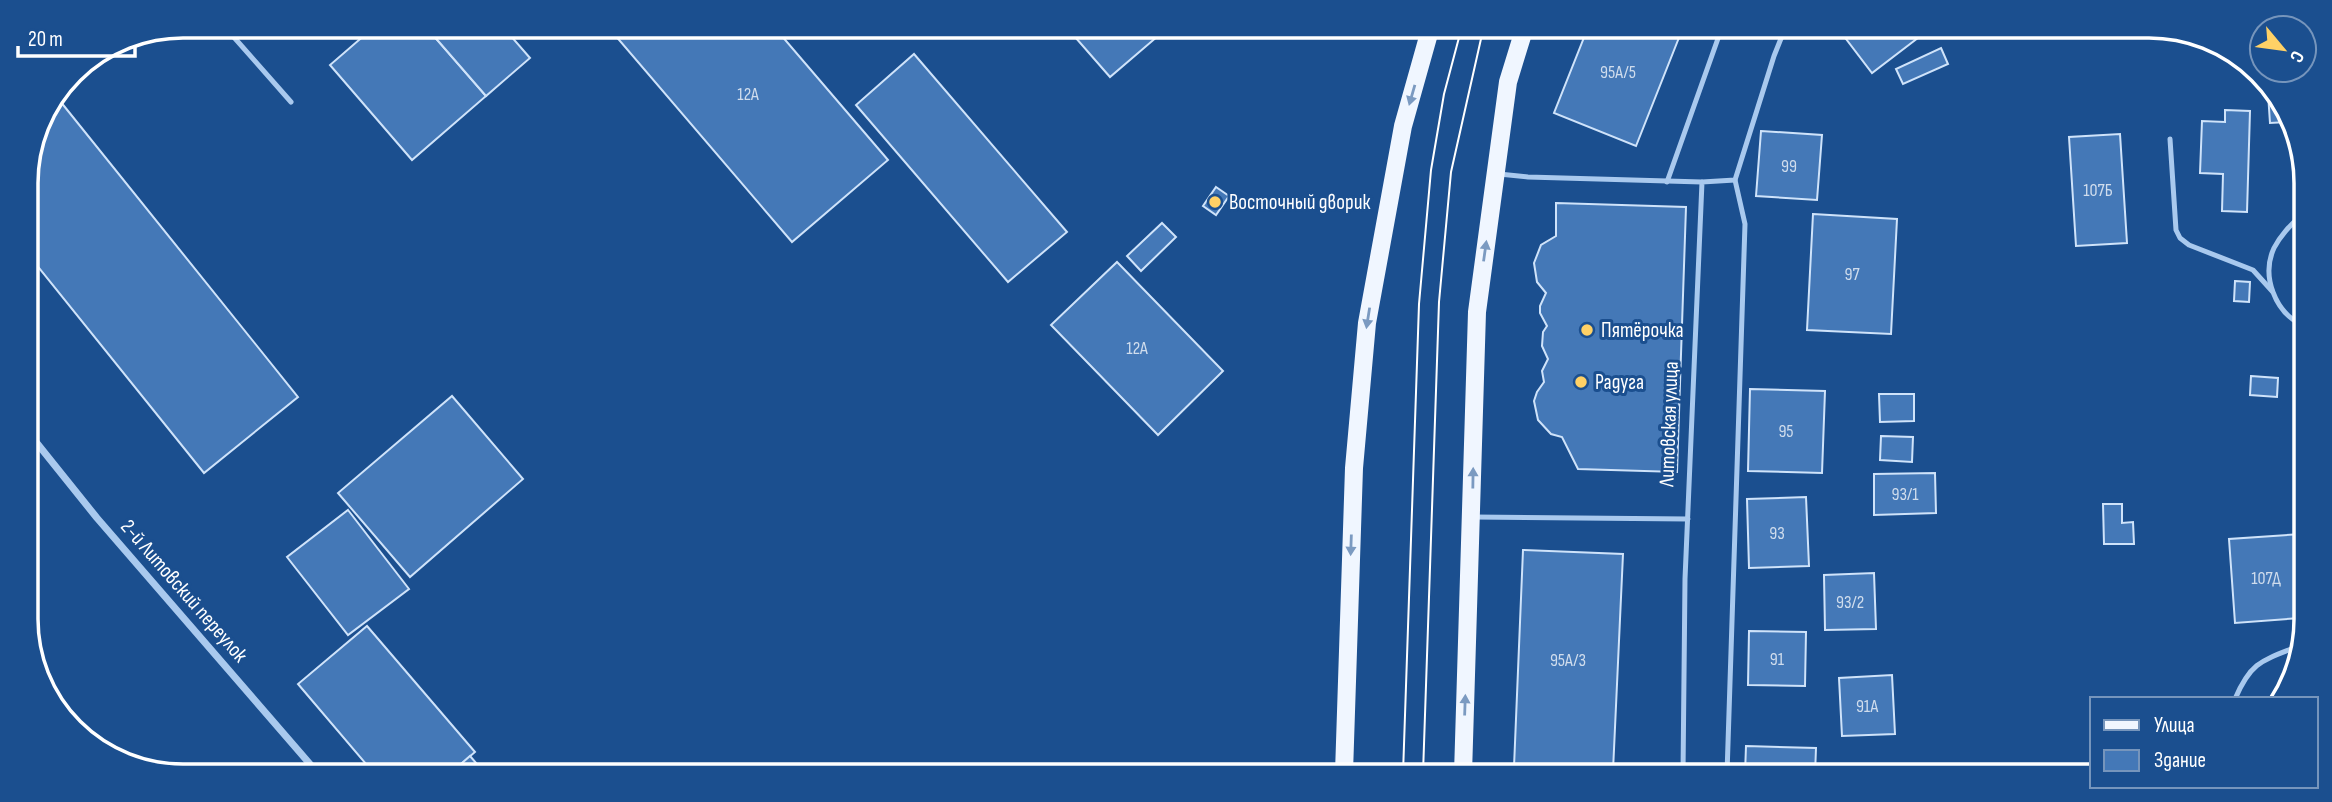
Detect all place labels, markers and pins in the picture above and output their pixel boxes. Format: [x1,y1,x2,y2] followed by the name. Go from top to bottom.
[1229,190,1370,215] place label: Восточный дворик
[1207,194,1223,210] marker: Восточный дворик
[1601,318,1684,343] place label: Пятёрочка
[1579,322,1595,338] marker: Пятёрочка
[1595,370,1644,395] place label: Радуга
[1573,374,1589,390] marker: Радуга

